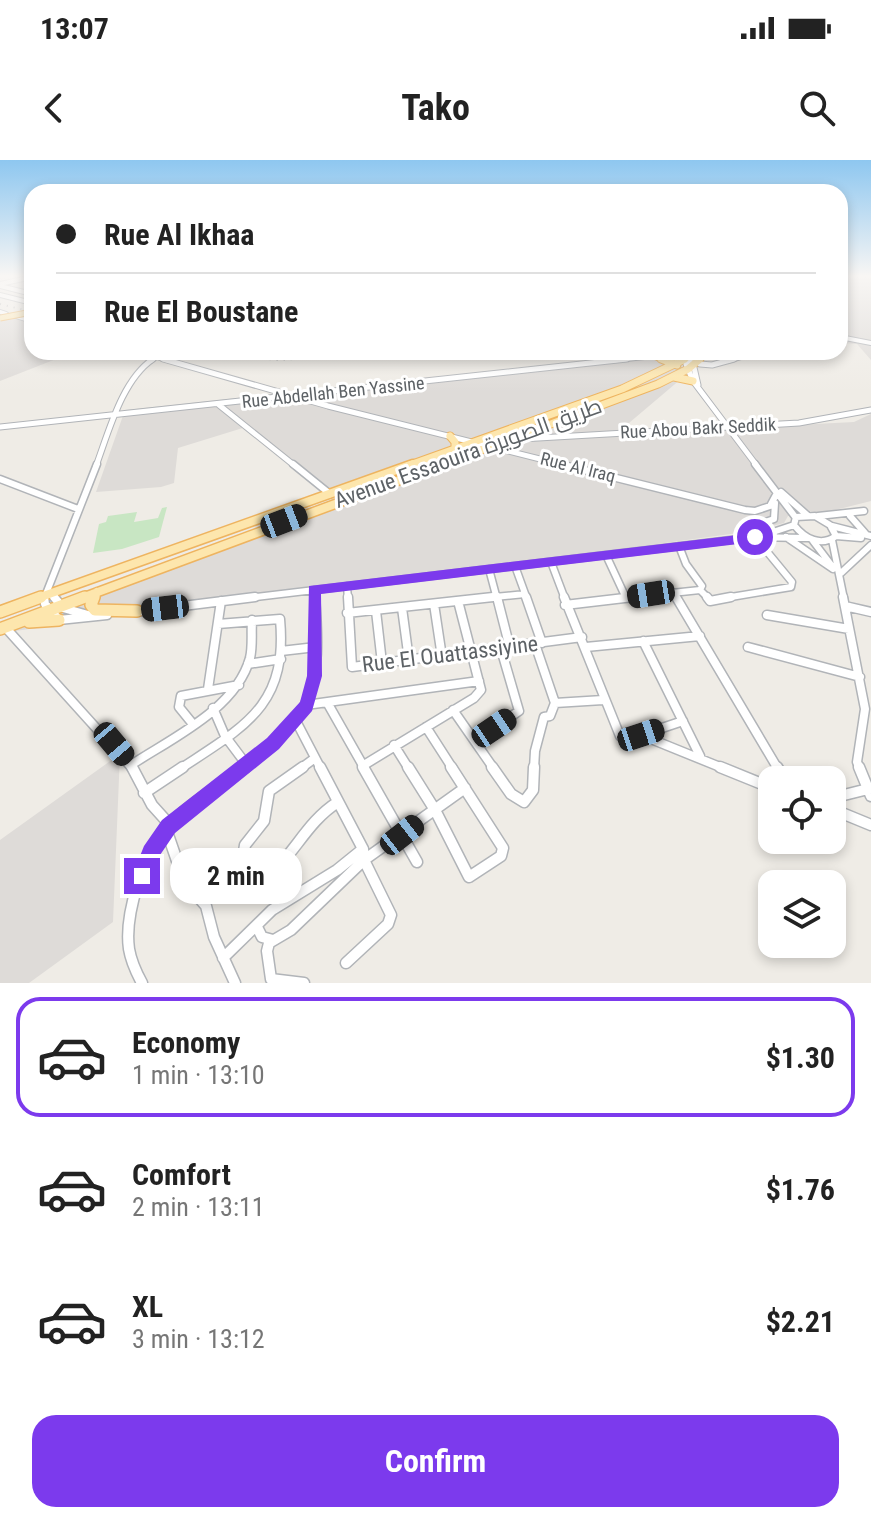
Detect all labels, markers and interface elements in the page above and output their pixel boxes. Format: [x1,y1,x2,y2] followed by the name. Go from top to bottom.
[40,11,109,46] text: 13:07
[32,86,76,130] icon: back
[795,86,839,130] icon: search
[401,87,470,129] text: Tako
[104,217,254,252] text: Rue Al Ikhaa
[104,294,298,329] text: Rue El Boustane
[241,372,425,412] street label: Rue Abdellah Ben Yassine
[331,393,605,514] street label: Avenue Essaouira طريق الصويرة
[620,413,776,443] street label: Rue Abou Bakr Seddik
[538,448,618,486] street label: Rue Al Iraq
[257,501,311,541] car
[737,519,773,555] route start
[625,578,677,610] car
[140,593,190,623] car
[361,631,539,677] street label: Rue El Ouattassiyine
[467,705,521,751] car
[614,716,668,754] car
[89,718,139,770] car
[758,766,846,958] map controls
[758,766,846,854] button: locate
[376,811,428,859] car
[170,848,302,904] callout: 2 min
[124,858,160,894] route end
[207,861,265,891] text: 2 min
[758,870,846,958] button: layers
[36,1021,108,1093] icon: car
[132,1025,240,1060] text: Economy
[766,1040,835,1075] text: $1.30
[132,1060,265,1090] text: 1 min · 13:10
[36,1153,108,1225] icon: car
[132,1157,231,1192] text: Comfort
[766,1172,835,1207] text: $1.76
[132,1192,265,1222] text: 2 min · 13:11
[36,1285,108,1357] icon: car
[132,1289,163,1324] text: XL
[766,1304,835,1339] text: $2.21
[132,1324,265,1354] text: 3 min · 13:12
[32,1415,839,1507] button: Confirm

